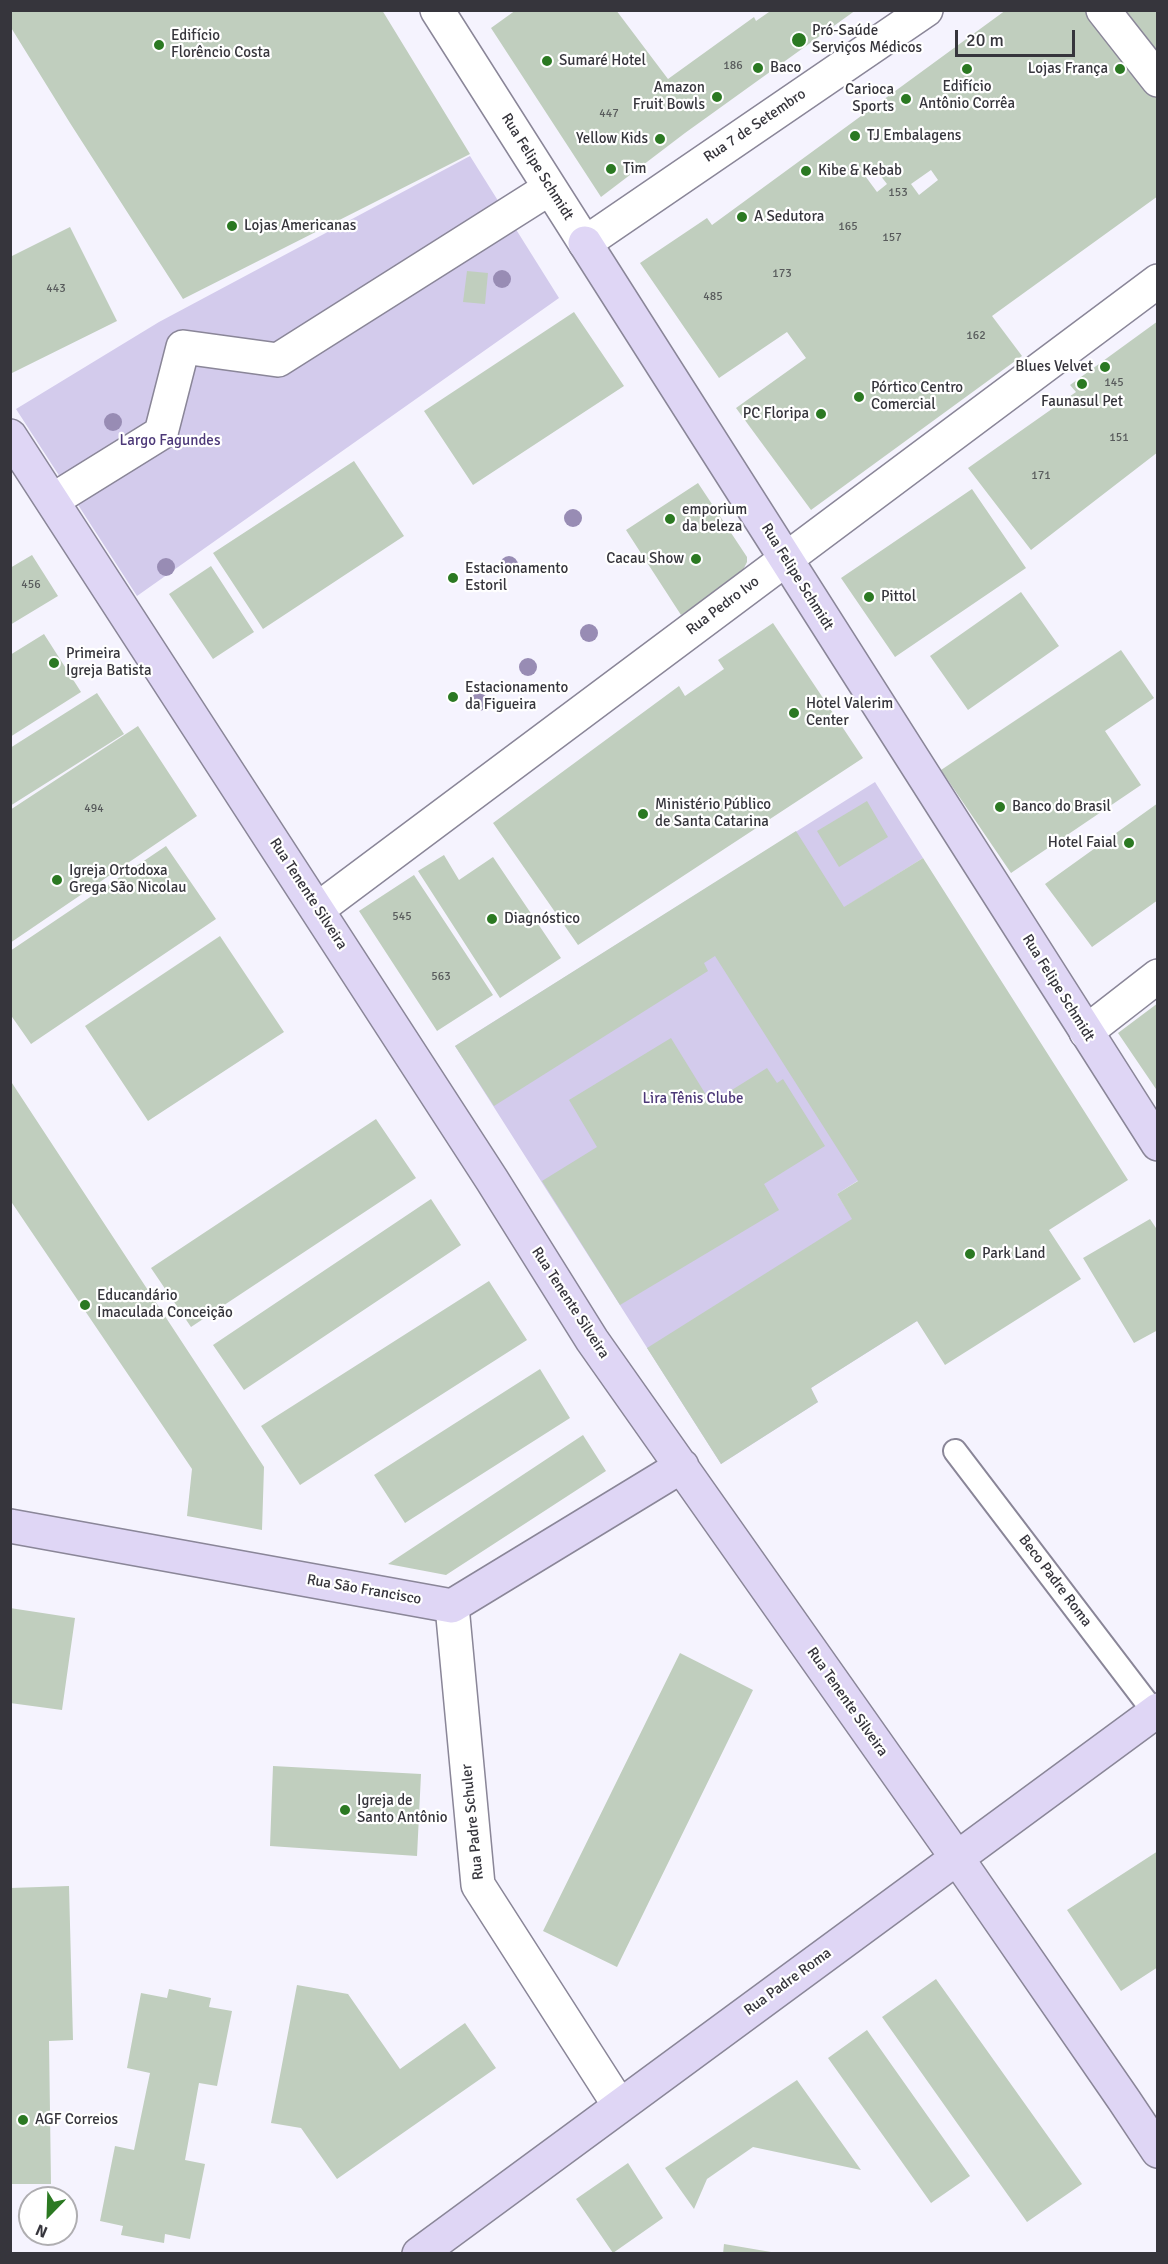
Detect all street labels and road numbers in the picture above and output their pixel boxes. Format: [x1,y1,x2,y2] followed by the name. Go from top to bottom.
[701,85,809,167] street label: Rua 7 de Setembro
[497,110,577,224] street label: Rua Felipe Schmidt
[757,520,837,634] street label: Rua Felipe Schmidt
[683,573,763,639] street label: Rua Pedro Ivo
[265,835,351,953] street label: Rua Tenente Silveira
[1018,931,1098,1045] street label: Rua Felipe Schmidt
[527,1244,613,1362] street label: Rua Tenente Silveira
[1015,1531,1095,1631] street label: Beco Padre Roma
[305,1571,423,1609] street label: Rua São Francisco
[803,1644,891,1760] street label: Rua Tenente Silveira
[458,1763,488,1881] street label: Rua Padre Schuler
[741,1944,835,2020] street label: Rua Padre Roma

